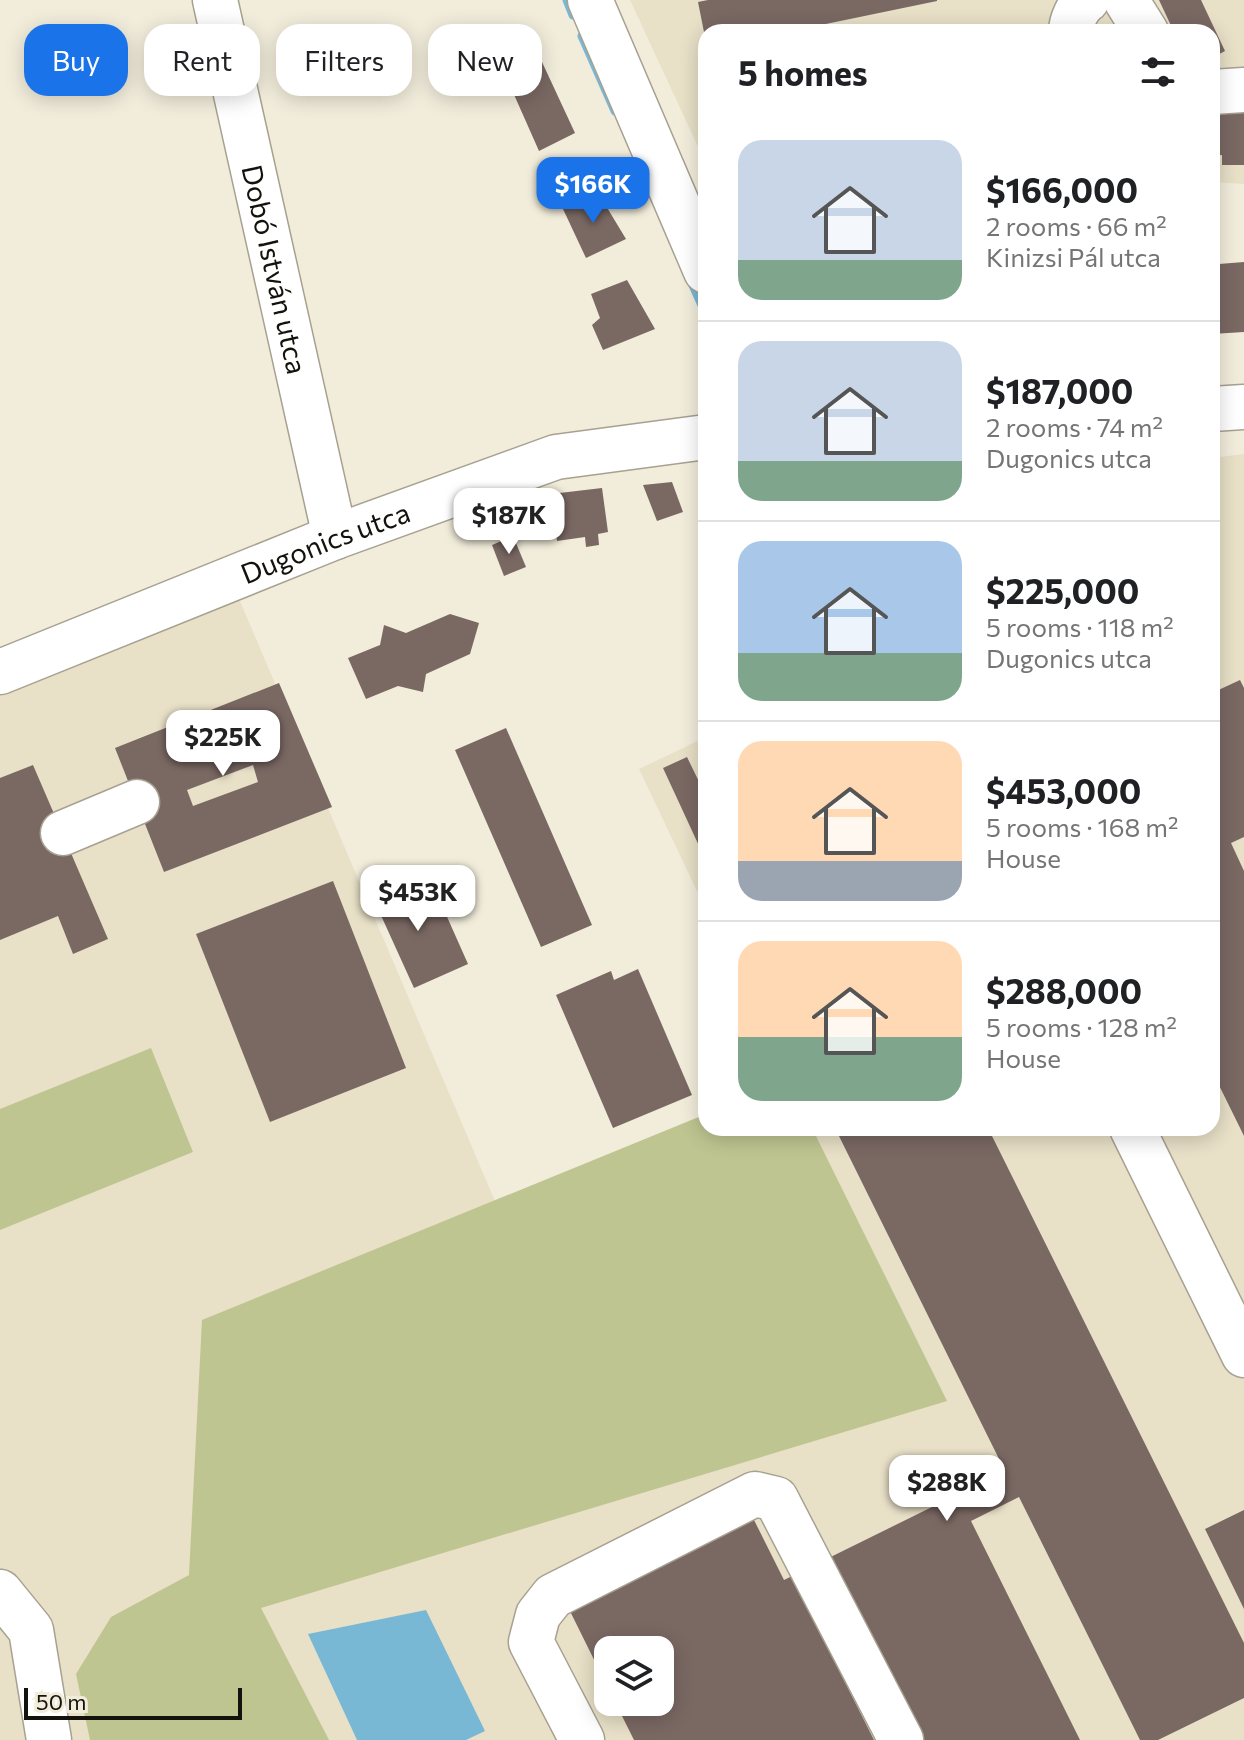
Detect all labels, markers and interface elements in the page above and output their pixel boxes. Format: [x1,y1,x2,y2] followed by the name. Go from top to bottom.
[24,24,128,96] chip: Buy
[144,24,260,96] chip: Rent
[276,24,412,96] chip: Filters
[428,24,542,96] chip: New
[1136,50,1180,94] icon: filters
[738,51,868,93] text: 5 homes
[537,157,649,225] pin: $166K
[235,161,315,377] street label: Dobó István utca
[555,167,631,198] text: $166K
[986,168,1138,210] text: $166,000
[802,172,898,268] icon: home
[986,210,1167,241] text: 2 rooms · 66 m²
[986,241,1161,272] text: Kinizsi Pál utca
[986,369,1133,411] text: $187,000
[802,373,898,469] icon: home
[986,411,1163,442] text: 2 rooms · 74 m²
[986,442,1152,473] text: Dugonics utca
[453,488,565,556] pin: $187K
[235,494,414,590] street label: Dugonics utca
[472,498,547,529] text: $187K
[986,569,1139,611] text: $225,000
[802,573,898,669] icon: home
[986,611,1174,642] text: 5 rooms · 118 m²
[986,642,1152,673] text: Dugonics utca
[167,710,279,778] pin: $225K
[184,720,262,751] text: $225K
[986,769,1141,811] text: $453,000
[802,773,898,869] icon: home
[986,811,1178,842] text: 5 rooms · 168 m²
[986,842,1061,873] text: House
[362,865,474,933] pin: $453K
[378,875,458,906] text: $453K
[986,969,1142,1011] text: $288,000
[802,973,898,1069] icon: home
[986,1011,1177,1042] text: 5 rooms · 128 m²
[986,1042,1061,1073] text: House
[891,1455,1003,1523] pin: $288K
[907,1465,987,1496] text: $288K
[594,1636,674,1716] map controls
[594,1636,674,1716] button: layers
[24,1684,242,1720] scale bar
[36,1688,86,1715] text: 50 m

